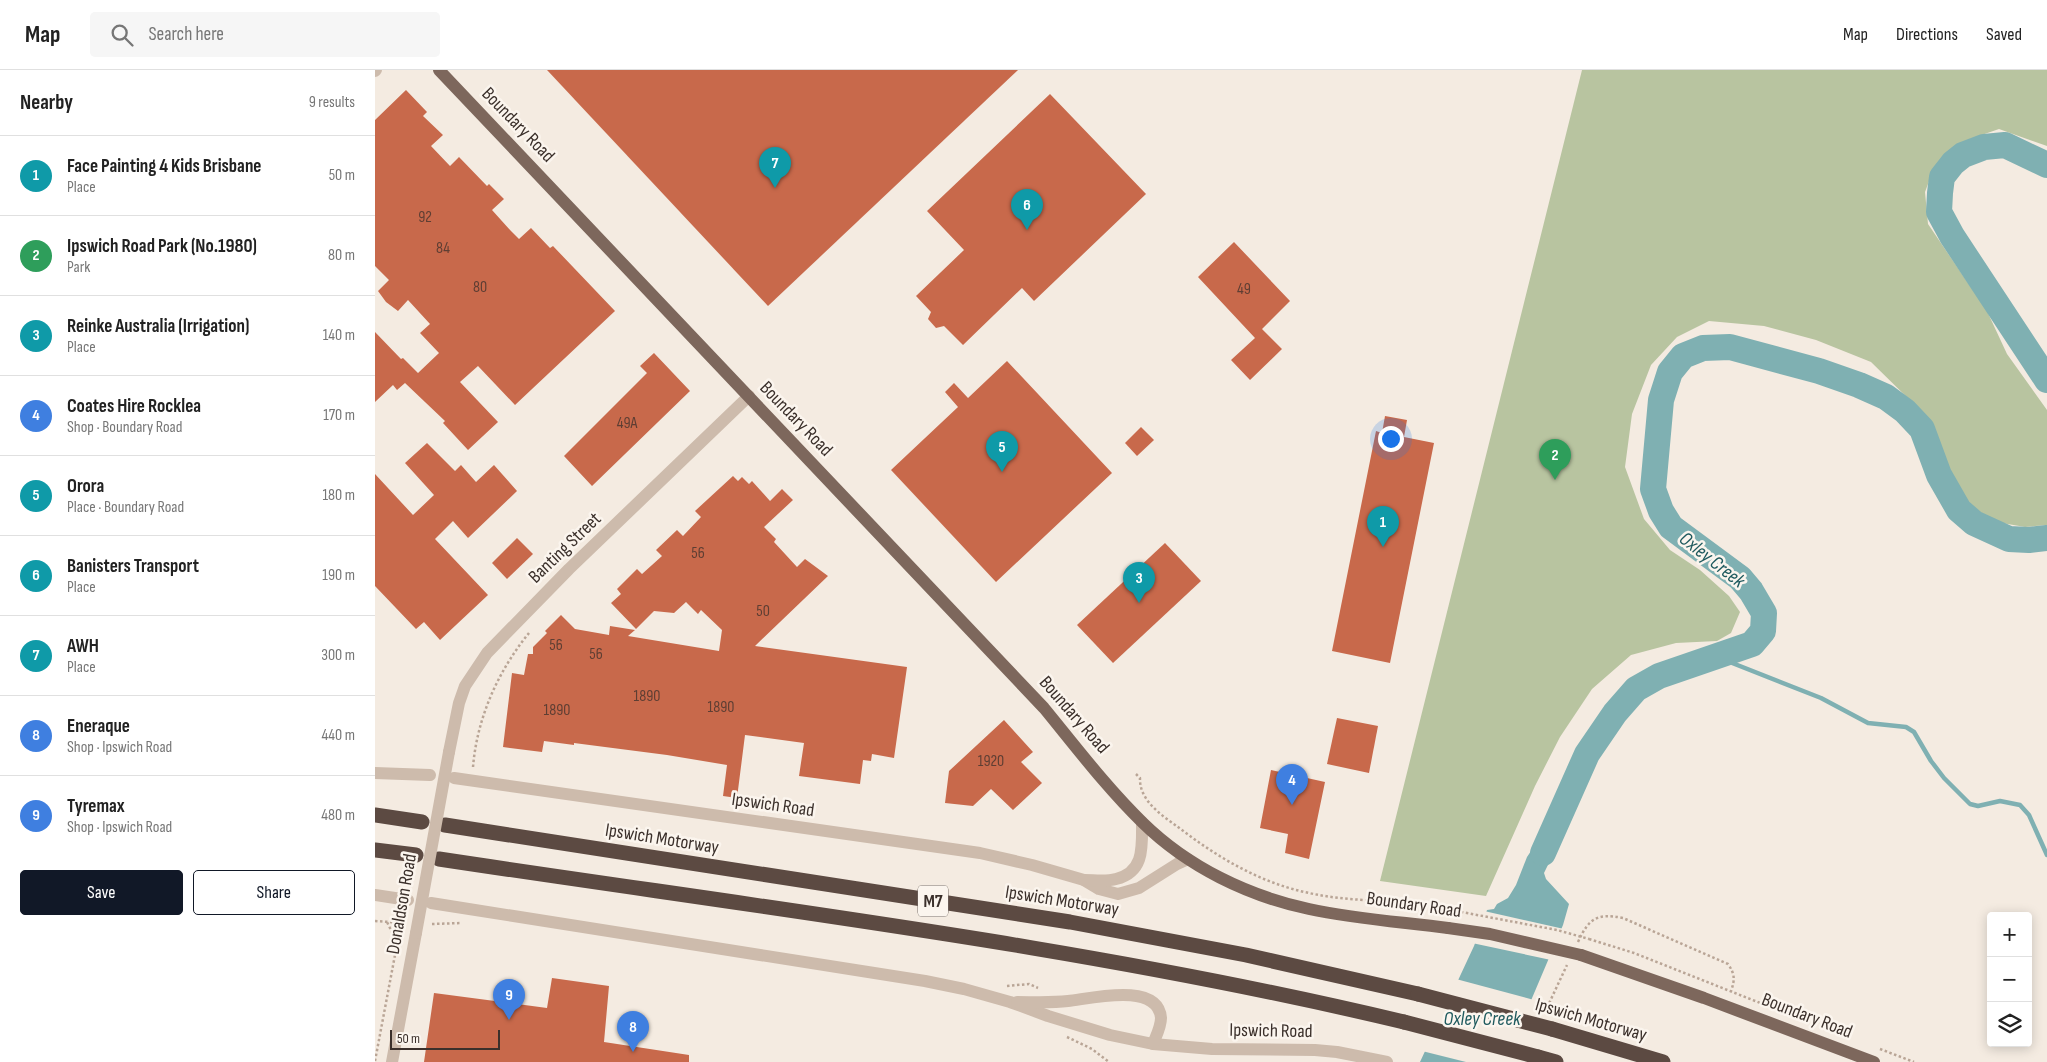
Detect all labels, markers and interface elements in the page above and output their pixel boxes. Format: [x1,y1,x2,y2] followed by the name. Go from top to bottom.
[90,12,440,57] search box
[25,20,60,49] text: Map
[108,21,136,49] icon: search
[148,23,224,46] text: Search here
[1843,24,1868,45] text: Map
[1896,24,1958,45] text: Directions
[1986,24,2022,45] text: Saved
[477,83,559,167] street label: Boundary Road
[20,90,73,115] text: Nearby
[309,93,355,112] text: 9 results
[759,147,791,188] pin: 7
[67,155,261,178] text: Face Painting 4 Kids Brisbane
[33,166,39,185] text: 1
[329,166,355,185] text: 50 m
[67,178,96,197] text: Place
[1011,189,1043,230] pin: 6
[418,208,432,227] house number: 92
[67,235,257,258] text: Ipswich Road Park (No.1980)
[436,239,450,258] house number: 84
[32,246,40,265] text: 2
[328,246,355,265] text: 80 m
[67,258,90,277] text: Park
[473,278,487,297] house number: 80
[1237,280,1251,299] house number: 49
[67,315,249,338] text: Reinke Australia (Irrigation)
[32,326,40,345] text: 3
[323,326,355,345] text: 140 m
[67,338,96,357] text: Place
[755,377,837,461] street label: Boundary Road
[67,395,201,418] text: Coates Hire Rocklea
[32,406,40,425] text: 4
[323,406,355,425] text: 170 m
[617,414,637,433] house number: 49A
[67,418,182,437] text: Shop · Boundary Road
[1378,426,1404,452] your location
[986,431,1018,472] pin: 5
[1539,439,1571,480] pin: 2
[67,475,104,498] text: Orora
[32,486,40,505] text: 5
[322,486,355,505] text: 180 m
[67,498,184,517] text: Place · Boundary Road
[1367,506,1399,547] pin: 1
[524,508,606,588] street label: Banting Street
[1674,527,1750,593] water label: Oxley Creek
[691,544,705,563] house number: 56
[67,555,199,578] text: Banisters Transport
[1123,562,1155,603] pin: 3
[32,566,40,585] text: 6
[322,566,355,585] text: 190 m
[67,578,96,597] text: Place
[756,602,770,621] house number: 50
[67,635,99,658] text: AWH
[549,636,563,655] house number: 56
[589,645,603,664] house number: 56
[33,646,39,665] text: 7
[321,646,355,665] text: 300 m
[67,658,96,677] text: Place
[1034,672,1114,758] street label: Boundary Road
[634,687,660,706] house number: 1890
[708,698,734,717] house number: 1890
[544,701,570,720] house number: 1890
[67,715,130,738] text: Eneraque
[32,726,40,745] text: 8
[322,726,355,745] text: 440 m
[67,738,172,757] text: Shop · Ipswich Road
[978,752,1004,771] house number: 1920
[1276,764,1308,805] pin: 4
[730,788,816,822] street label: Ipswich Road
[67,795,125,818] text: Tyremax
[32,806,40,825] text: 9
[321,806,355,825] text: 480 m
[67,818,172,837] text: Shop · Ipswich Road
[603,819,721,859] street label: Ipswich Motorway
[382,852,422,956] street label: Donaldson Road
[20,870,183,915] button: Save
[193,870,355,915] button: Share
[1003,881,1121,921] street label: Ipswich Motorway
[918,886,948,916] road number: M7
[1365,887,1463,923] street label: Boundary Road
[1987,912,2032,1047] map controls
[1987,912,2032,957] button: +
[1987,957,2032,1002] button: −
[493,979,525,1020] pin: 9
[1758,988,1856,1044] street label: Boundary Road
[1533,993,1650,1047] street label: Ipswich Motorway
[1987,1002,2032,1047] button: layers
[1444,1007,1521,1031] water label: Oxley Creek
[617,1011,649,1052] pin: 8
[1229,1019,1313,1043] street label: Ipswich Road
[390,1027,500,1050] scale bar
[397,1030,420,1047] text: 50 m

